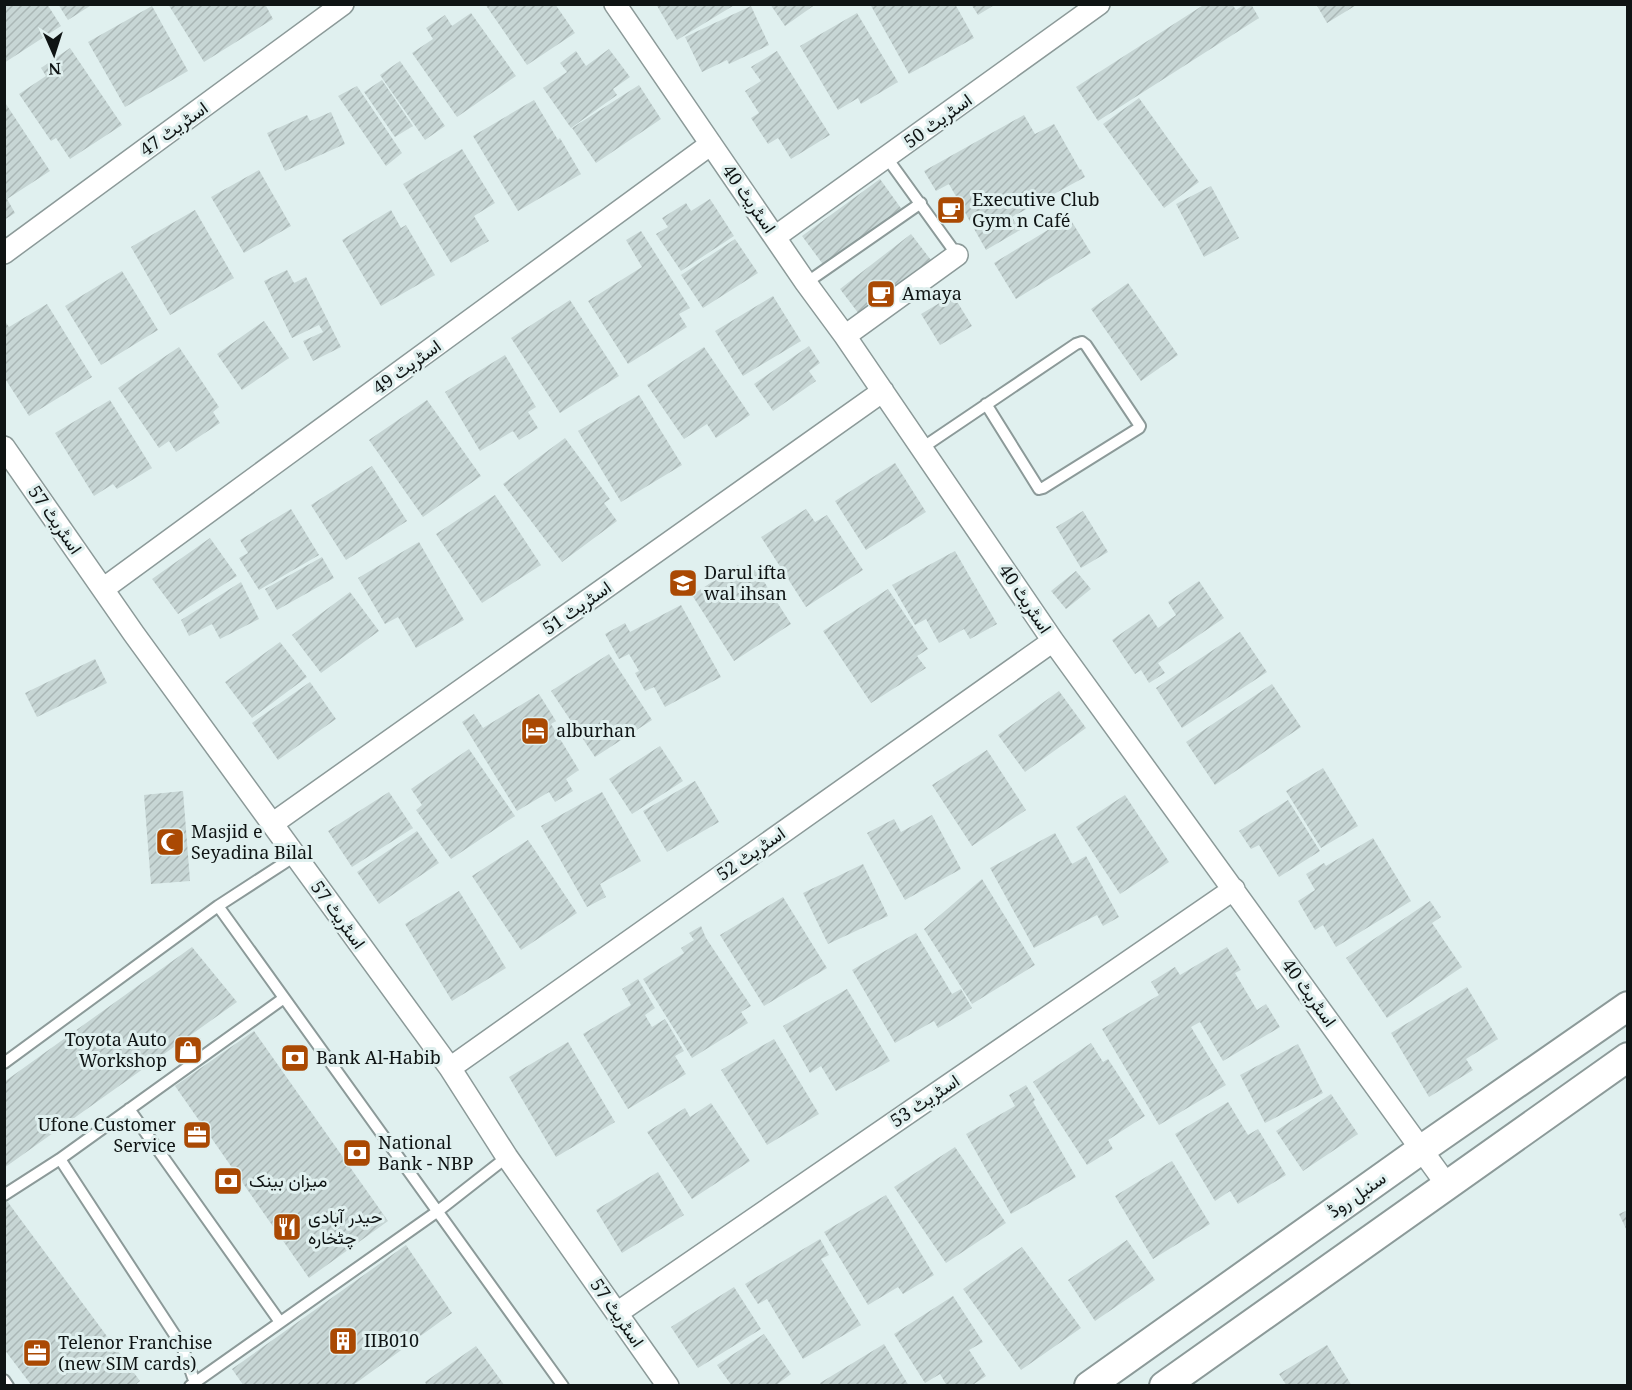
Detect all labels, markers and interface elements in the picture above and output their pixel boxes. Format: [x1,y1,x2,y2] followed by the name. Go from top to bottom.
[24,24,84,84] north arrow
[48,58,62,80] text: N
[899,87,976,153] street label: اسٹریٹ 50
[135,95,212,161] street label: اسٹریٹ 47
[717,159,782,237] street label: اسٹریٹ 40
[972,187,1099,232] place label: Executive Club Gym n Café
[935,194,967,226] cafe icon: Executive Club Gym n Café
[865,278,897,310] cafe icon: Amaya
[902,281,962,305] place label: Amaya
[368,333,445,399] street label: اسٹریٹ 49
[23,480,88,558] street label: اسٹریٹ 57
[994,559,1058,638] street label: اسٹریٹ 40
[704,560,787,605] place label: Darul ifta wal ihsan
[667,567,699,599] school or university icon: Darul ifta wal ihsan
[537,575,615,640] street label: اسٹریٹ 51
[519,715,551,747] hotel icon: alburhan
[556,718,636,742] place label: alburhan
[191,819,313,864] place label: Masjid e Seyadina Bilal
[711,821,789,886] street label: اسٹریٹ 52
[154,826,186,858] mosque icon: Masjid e Seyadina Bilal
[306,876,372,953] street label: اسٹریٹ 57
[1277,954,1343,1031] street label: اسٹریٹ 40
[65,1027,167,1072] place label: Toyota Auto Workshop
[172,1034,204,1066] shop icon: Toyota Auto Workshop
[279,1042,311,1074] bank icon: Bank Al-Habib
[316,1045,441,1069] place label: Bank Al-Habib
[885,1068,964,1132] street label: اسٹریٹ 53
[38,1112,177,1157] place label: Ufone Customer Service
[181,1119,213,1151] office icon: Ufone Customer Service
[378,1130,473,1175] place label: National Bank - NBP
[341,1137,373,1169] bank icon: National Bank - NBP
[212,1165,244,1197] bank icon: میزان بینک
[1323,1165,1390,1223] street label: سنبل روڈ
[249,1168,327,1192] place label: میزان بینک
[308,1204,383,1250] place label: حیدر آبادی چٹخارہ
[271,1211,303,1243] restaurant icon: حیدر آبادی چٹخارہ
[585,1273,650,1351] street label: اسٹریٹ 57
[327,1325,359,1357] building icon: IIB010
[364,1328,419,1352] place label: IIB010
[58,1330,212,1375] place label: Telenor Franchise (new SIM cards)
[21,1337,53,1369] office icon: Telenor Franchise (new SIM cards)

